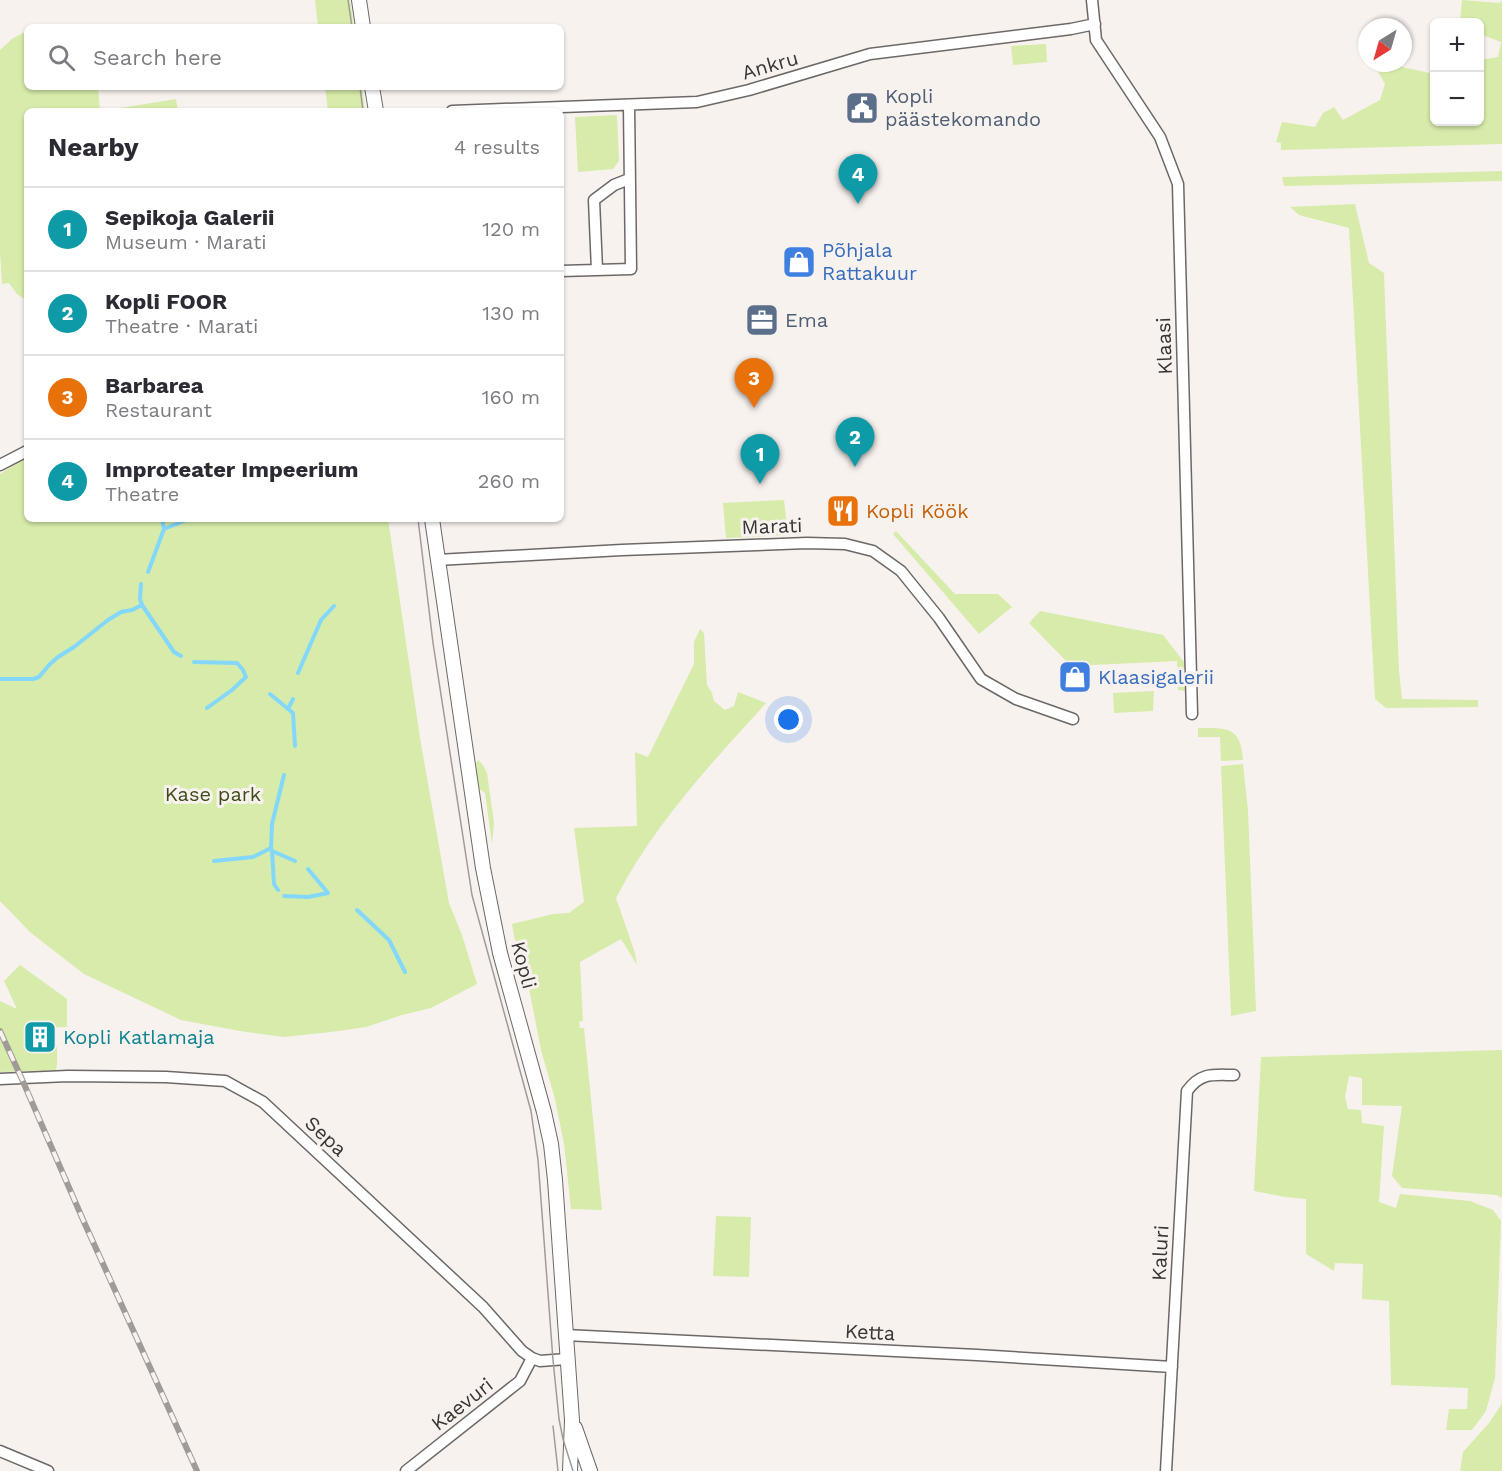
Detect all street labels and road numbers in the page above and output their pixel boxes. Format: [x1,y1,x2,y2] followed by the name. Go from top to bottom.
[739,46,801,84] street label: Ankru
[1151,317,1177,375] street label: Klaasi
[741,513,803,539] street label: Marati
[506,939,542,991] street label: Kopli
[300,1111,352,1161] street label: Sepa
[1147,1224,1173,1282] street label: Kaluri
[844,1319,896,1345] street label: Ketta
[426,1372,498,1436] street label: Kaevuri

